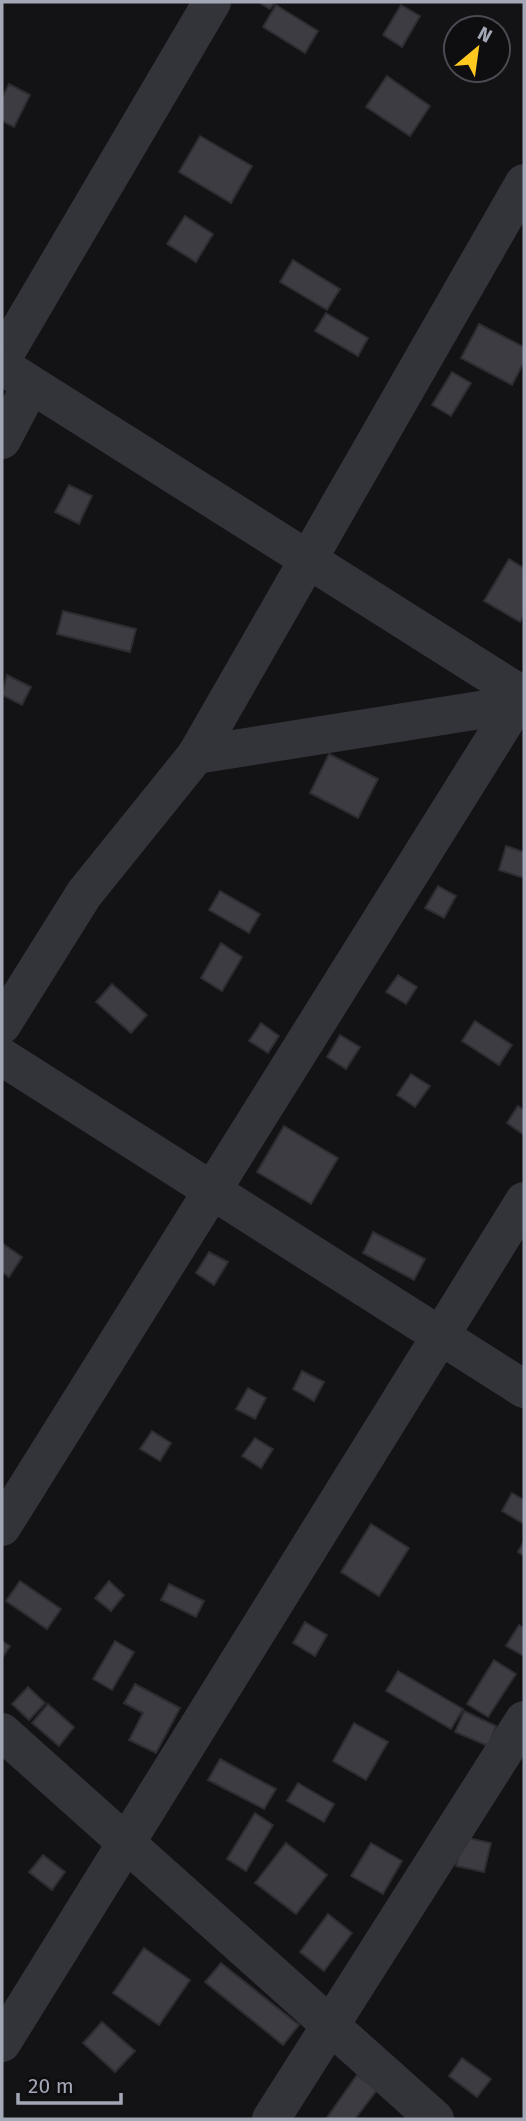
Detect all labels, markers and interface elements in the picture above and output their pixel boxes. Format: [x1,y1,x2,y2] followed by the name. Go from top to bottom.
[442,14,512,84] north arrow
[474,21,496,48] text: N
[18,2062,121,2106] scale bar
[28,2073,74,2099] text: 20 m

